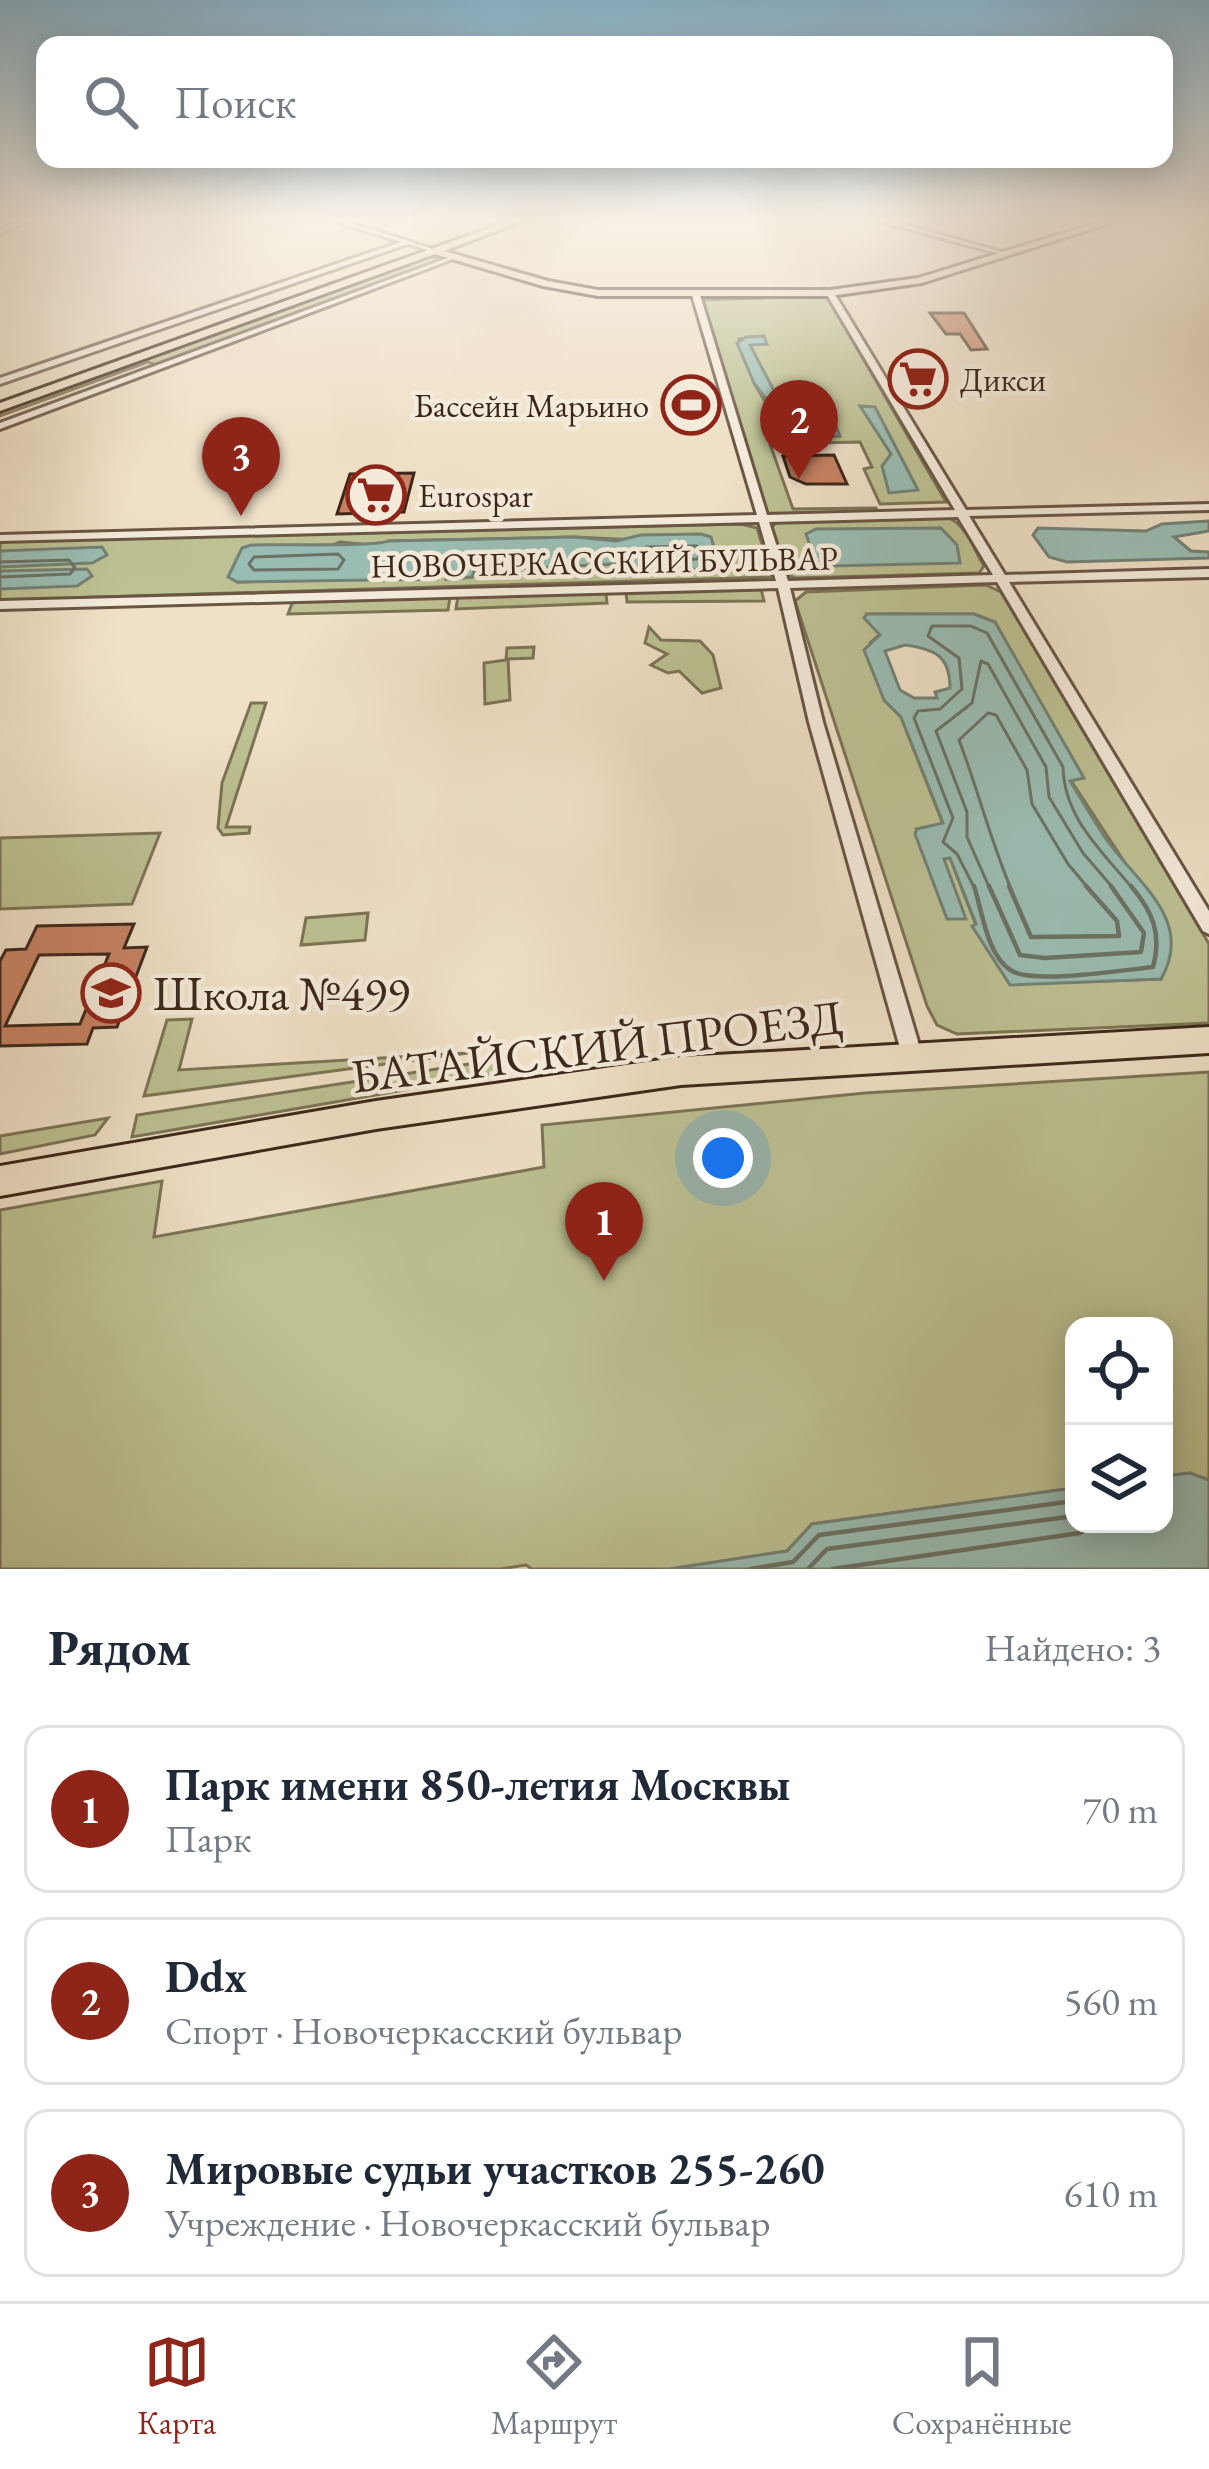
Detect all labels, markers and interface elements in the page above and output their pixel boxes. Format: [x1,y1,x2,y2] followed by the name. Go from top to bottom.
[36,36,1173,168] search box
[78,69,144,135] icon: search
[174,73,296,131] text: Поиск
[887,348,949,410] supermarket icon: Дикси
[960,358,1046,401] place label: Дикси
[660,374,722,436] sports icon: Бассейн Марьино
[760,380,838,479] pin: 2
[414,384,649,427] place label: Бассейн Марьино
[202,417,280,516] pin: 3
[345,464,407,526] supermarket icon: Eurospar
[418,474,533,517] place label: Eurospar
[370,536,838,588] street label: НОВОЧЕРКАССКИЙ БУЛЬВАР
[80,962,142,1024] school or university icon: Школа №499
[153,962,410,1024] place label: Школа №499
[347,985,847,1107] street label: БАТАЙСКИЙ ПРОЕЗД
[693,1128,753,1188] your location
[565,1182,643,1281] pin: 1
[1065,1317,1173,1533] map controls
[1065,1317,1173,1425] button: locate
[1065,1425,1173,1533] button: layers
[48,1614,191,1680] text: Рядом
[984,1622,1161,1673] text: Найдено: 3
[165,1755,790,1813] text: Парк имени 850-летия Москвы
[80,1784,100,1835] text: 1
[1082,1784,1158,1835] text: 70 m
[165,1813,252,1864] text: Парк
[165,1947,247,2005] text: Ddx
[80,1976,100,2027] text: 2
[1064,1976,1158,2027] text: 560 m
[165,2005,682,2056] text: Спорт · Новочеркасский бульвар
[165,2139,825,2197] text: Мировые судьи участков 255-260
[80,2168,100,2219] text: 3
[1064,2168,1158,2219] text: 610 m
[165,2197,770,2248] text: Учреждение · Новочеркасский бульвар
[137,2329,216,2444] tab: Карта
[491,2329,617,2444] tab: Маршрут
[892,2329,1072,2444] tab: Сохранённые

